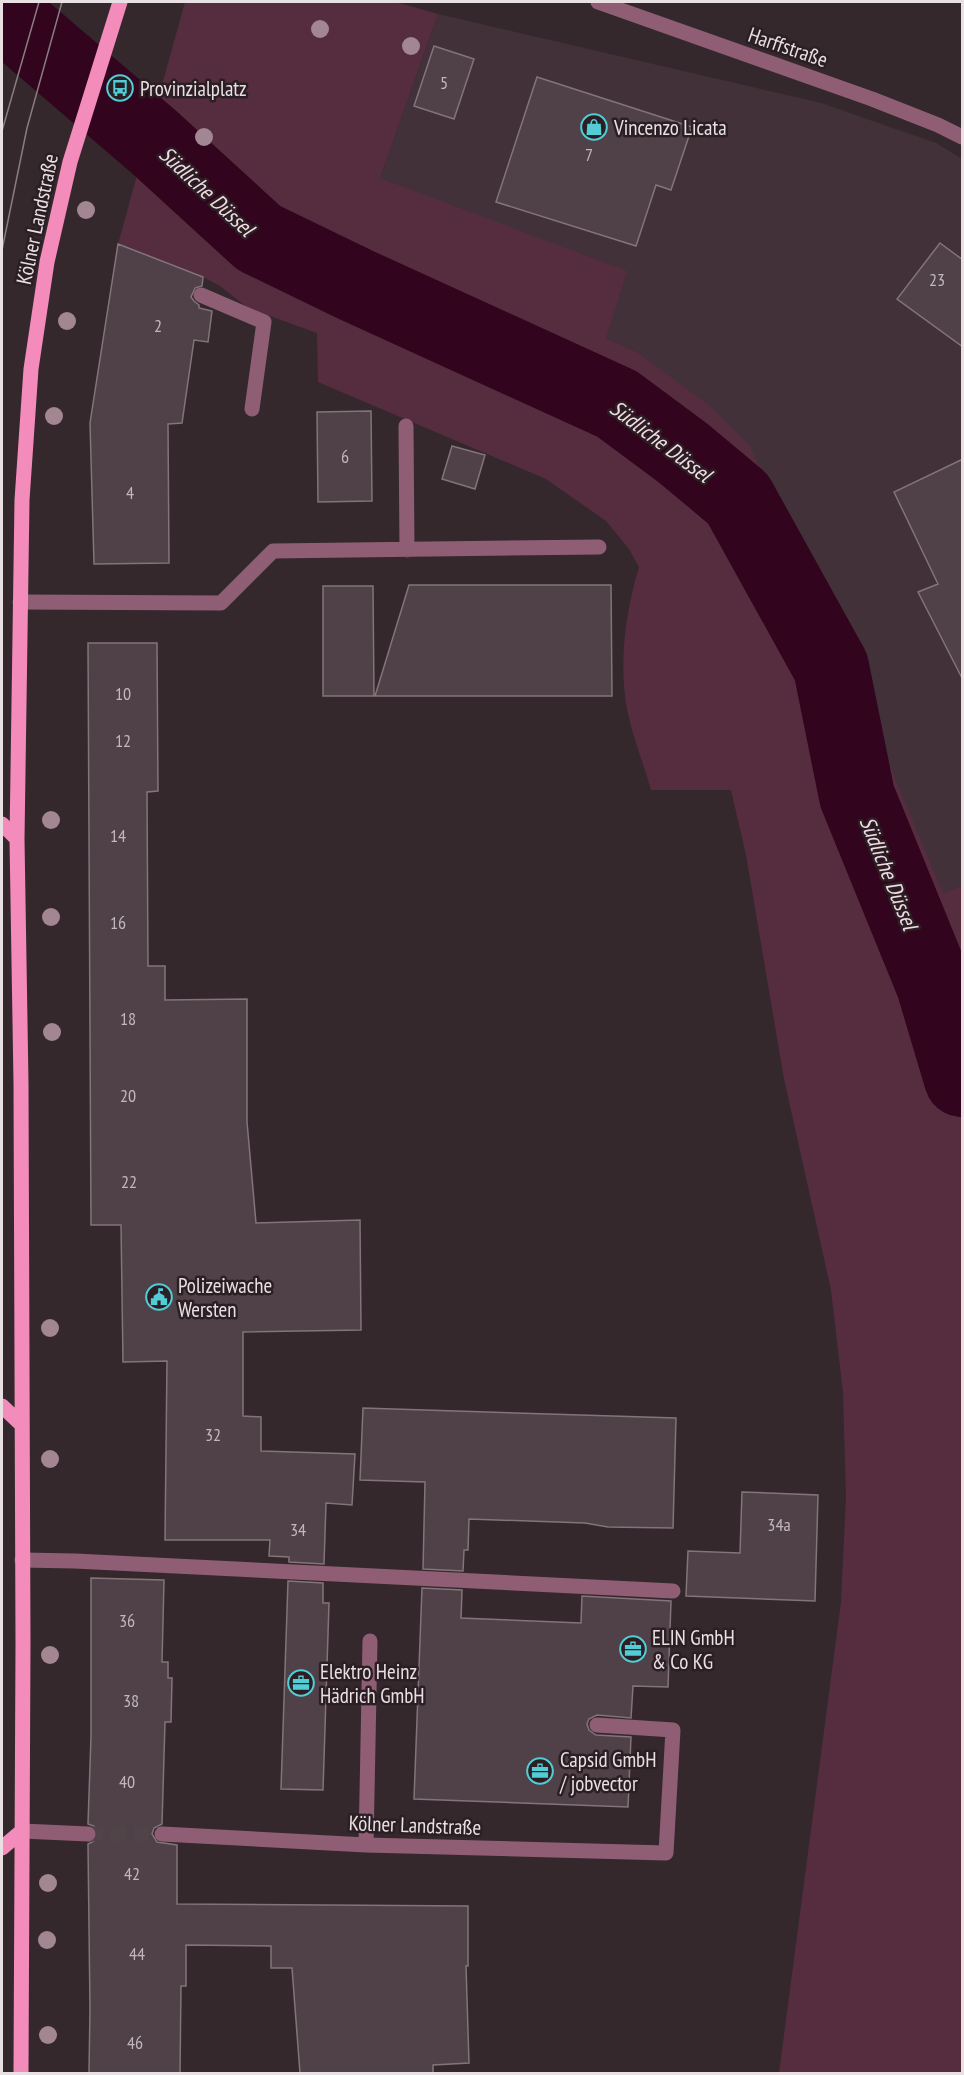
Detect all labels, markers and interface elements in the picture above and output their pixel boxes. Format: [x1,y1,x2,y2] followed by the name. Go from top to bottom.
[745,21,831,73] street label: Harffstraße
[440,71,448,94] house number: 5
[105,73,135,103] bus stop icon: Provinzialplatz
[140,75,247,102] place label: Provinzialplatz
[579,112,609,142] shop icon: Vincenzo Licata
[613,114,727,141] place label: Vincenzo Licata
[154,140,262,243] water label: Südliche Düssel
[585,143,593,166] house number: 7
[10,151,64,287] street label: Kölner Landstraße
[929,268,945,291] house number: 23
[154,314,162,337] house number: 2
[605,394,719,489] water label: Südliche Düssel
[341,445,349,468] house number: 6
[126,481,134,504] house number: 4
[115,682,131,705] house number: 10
[115,729,131,752] house number: 12
[854,812,925,936] water label: Südliche Düssel
[110,824,126,847] house number: 14
[110,911,126,934] house number: 16
[120,1007,136,1030] house number: 18
[120,1084,136,1107] house number: 20
[121,1170,137,1193] house number: 22
[178,1272,272,1323] place label: Polizeiwache Wersten
[144,1282,174,1312] public building icon: Polizeiwache Wersten
[205,1423,221,1446] house number: 32
[767,1513,791,1536] house number: 34a
[290,1518,306,1541] house number: 34
[119,1609,135,1632] house number: 36
[652,1624,735,1675] place label: ELIN GmbH & Co KG
[618,1634,648,1664] office icon: ELIN GmbH & Co KG
[320,1658,425,1709] place label: Elektro Heinz Hädrich GmbH
[286,1668,316,1698] office icon: Elektro Heinz Hädrich GmbH
[123,1689,139,1712] house number: 38
[559,1746,656,1797] place label: Capsid GmbH / jobvector
[525,1756,555,1786] office icon: Capsid GmbH / jobvector
[119,1770,135,1793] house number: 40
[348,1809,482,1841] street label: Kölner Landstraße
[124,1862,140,1885] house number: 42
[129,1942,145,1965] house number: 44
[127,2031,143,2054] house number: 46

